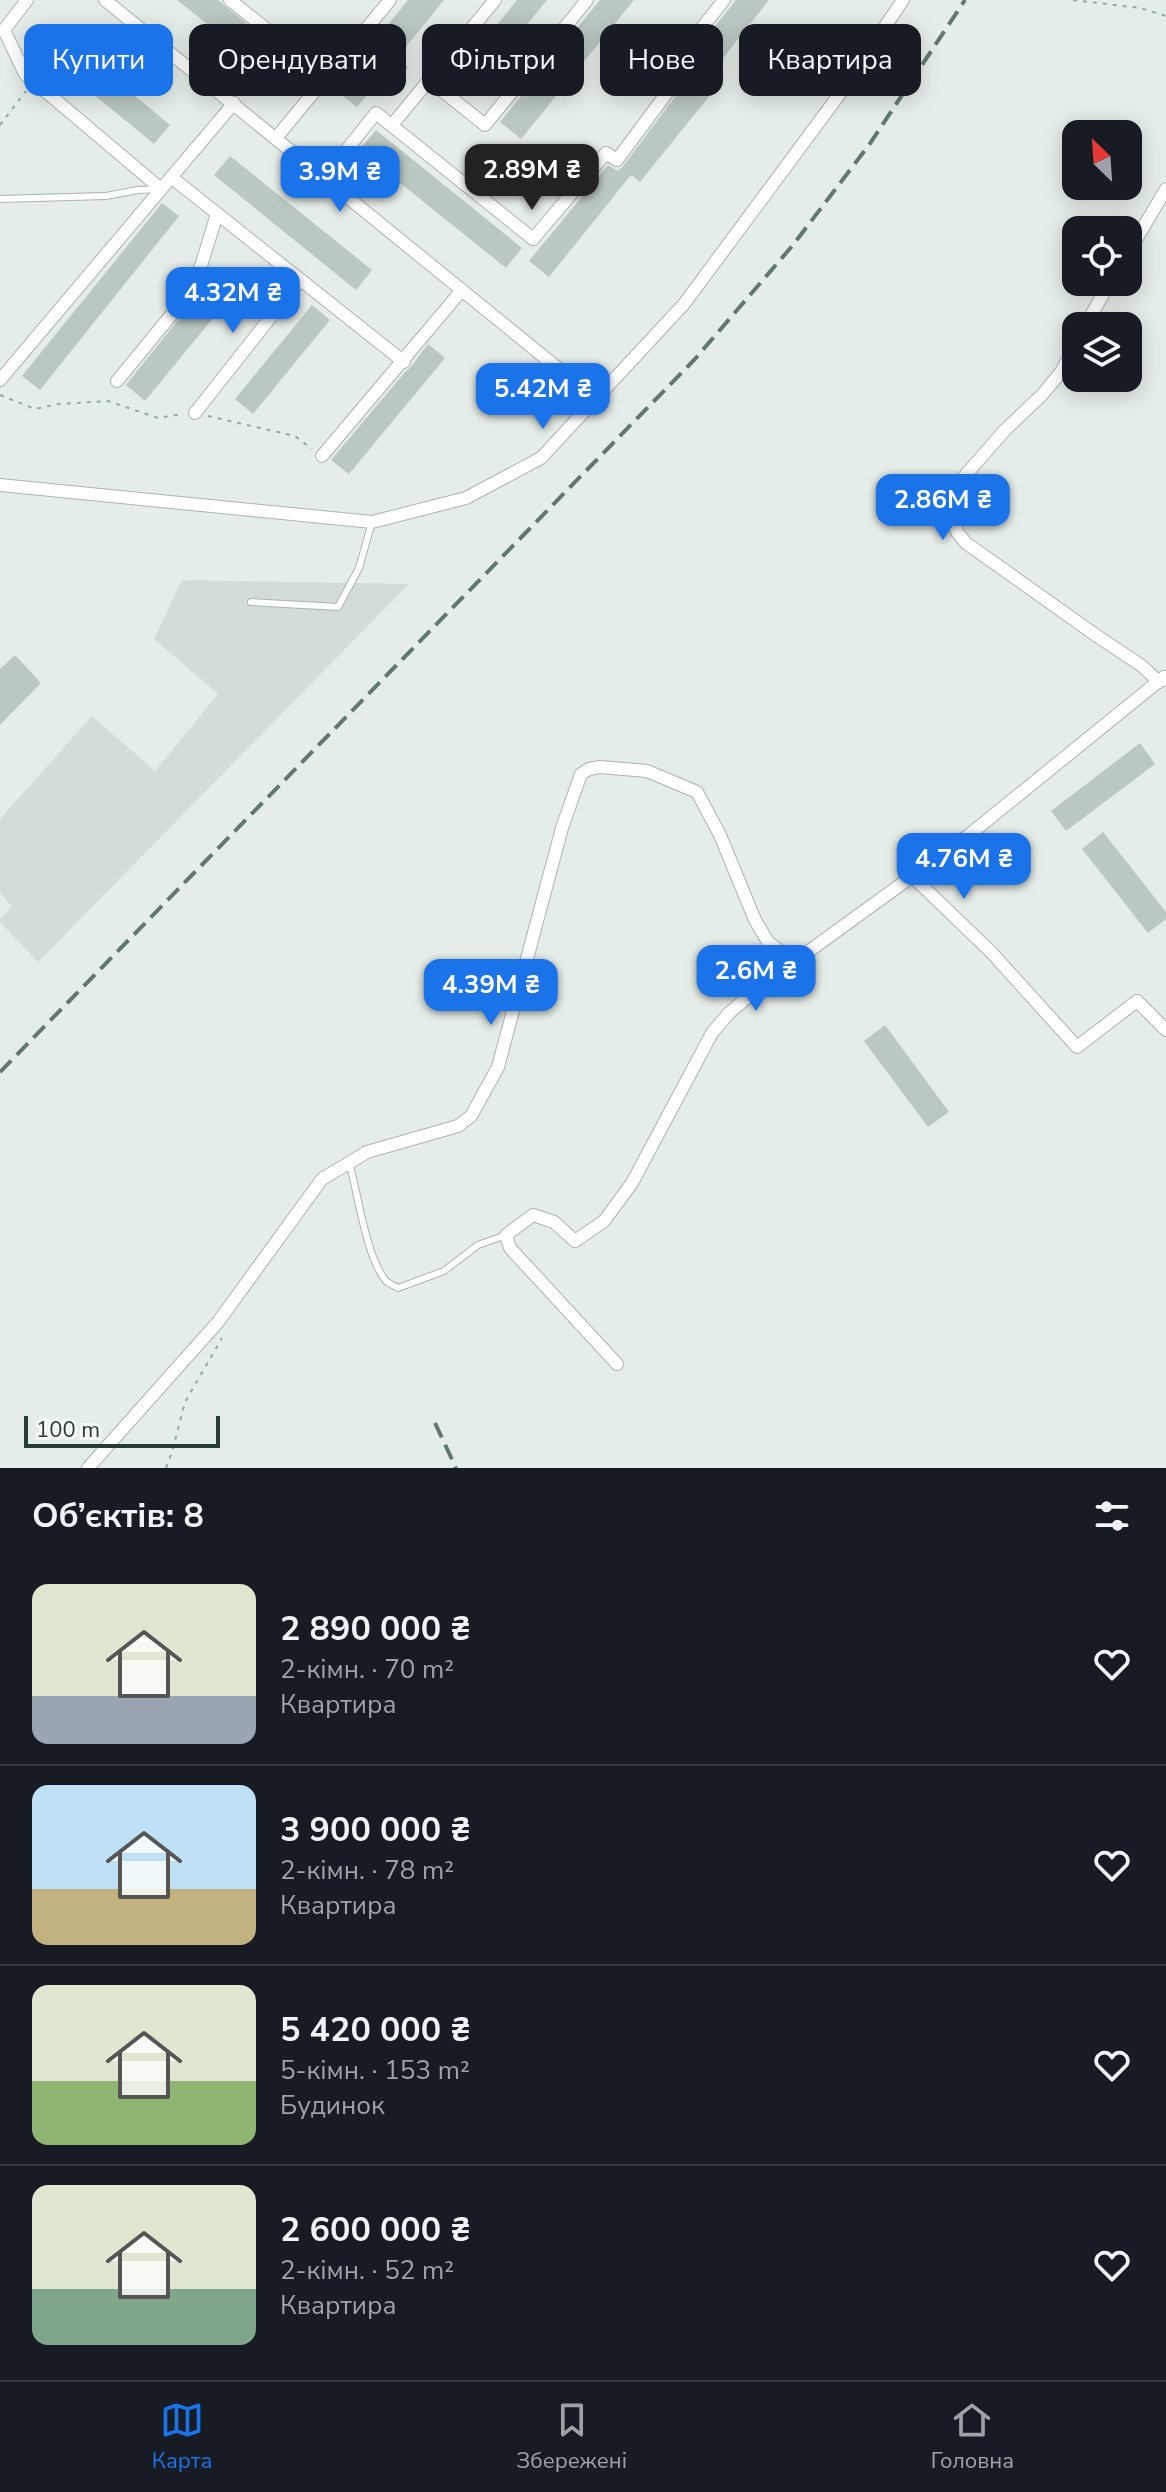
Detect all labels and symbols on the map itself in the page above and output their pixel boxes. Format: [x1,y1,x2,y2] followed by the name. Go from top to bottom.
[1062,120,1142,200] north arrow
[458,144,606,212] pin: 2.89M ₴
[275,146,405,214] pin: 3.9M ₴
[159,267,307,335] pin: 4.32M ₴
[469,363,617,431] pin: 5.42M ₴
[869,474,1017,542] pin: 2.86M ₴
[890,833,1038,901] pin: 4.76M ₴
[691,945,821,1013] pin: 2.6M ₴
[417,959,565,1027] pin: 4.39M ₴
[24,1412,220,1448] scale bar

